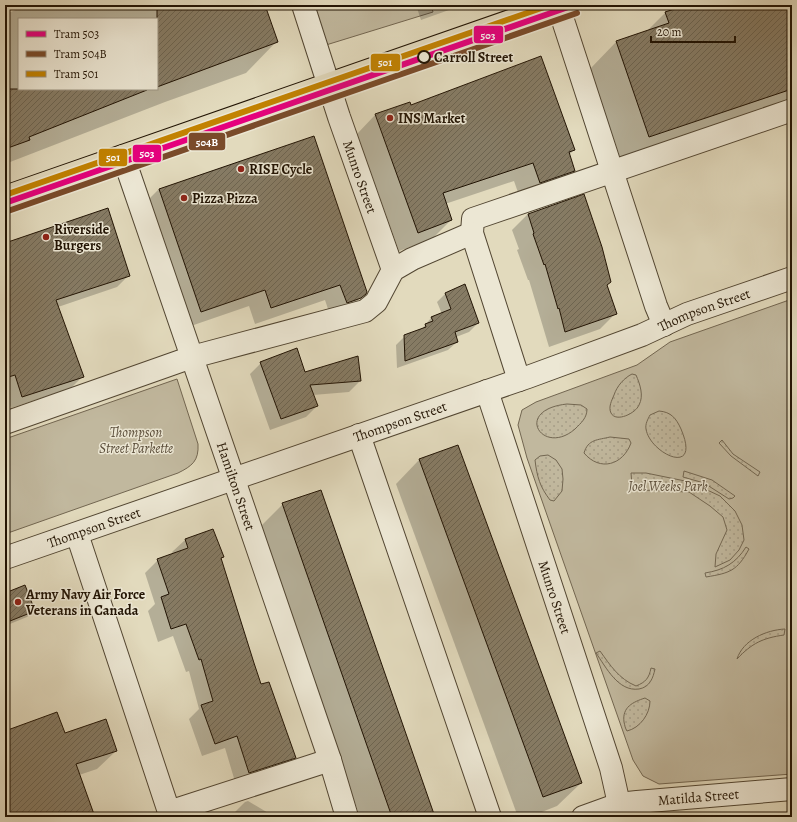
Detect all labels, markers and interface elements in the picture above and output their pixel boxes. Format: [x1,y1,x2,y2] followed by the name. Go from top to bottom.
[18,18,158,90] legend
[651,18,735,44] scale bar
[657,24,681,40] text: 20 m
[473,25,504,44] line badge: 503
[54,26,99,42] text: Tram 503
[481,28,496,43] text: 503
[54,46,107,62] text: Tram 504B
[434,48,514,67] place label: Carroll Street
[417,50,431,64] marker: Carroll Street
[370,53,401,72] line badge: 501
[378,55,392,70] text: 501
[54,66,98,82] text: Tram 501
[398,109,466,128] place label: INS Market
[385,113,395,123] marker: INS Market
[188,132,226,151] line badge: 504B
[196,135,218,150] text: 504B
[338,138,382,216] street label: Munro Street
[132,144,162,163] line badge: 503
[140,146,155,161] text: 503
[98,148,128,167] line badge: 501
[106,150,120,165] text: 501
[249,160,313,179] place label: RISE Cycle
[236,164,246,174] marker: RISE Cycle
[192,189,258,208] place label: Pizza Pizza
[179,193,189,203] marker: Pizza Pizza
[54,220,110,255] place label: Riverside Burgers
[41,232,51,242] marker: Riverside Burgers
[655,283,753,336] street label: Thompson Street
[351,396,450,446] street label: Thompson Street
[99,423,173,458] park label: Thompson Street Parkette
[212,439,260,533] street label: Hamilton Street
[627,477,708,496] park label: Joel Weeks Park
[45,502,143,552] street label: Thompson Street
[534,558,576,637] street label: Munro Street
[25,585,146,620] place label: Army Navy Air Force Veterans in Canada
[13,597,23,607] marker: Army Navy Air Force Veterans in Canada
[657,784,740,810] street label: Matilda Street

